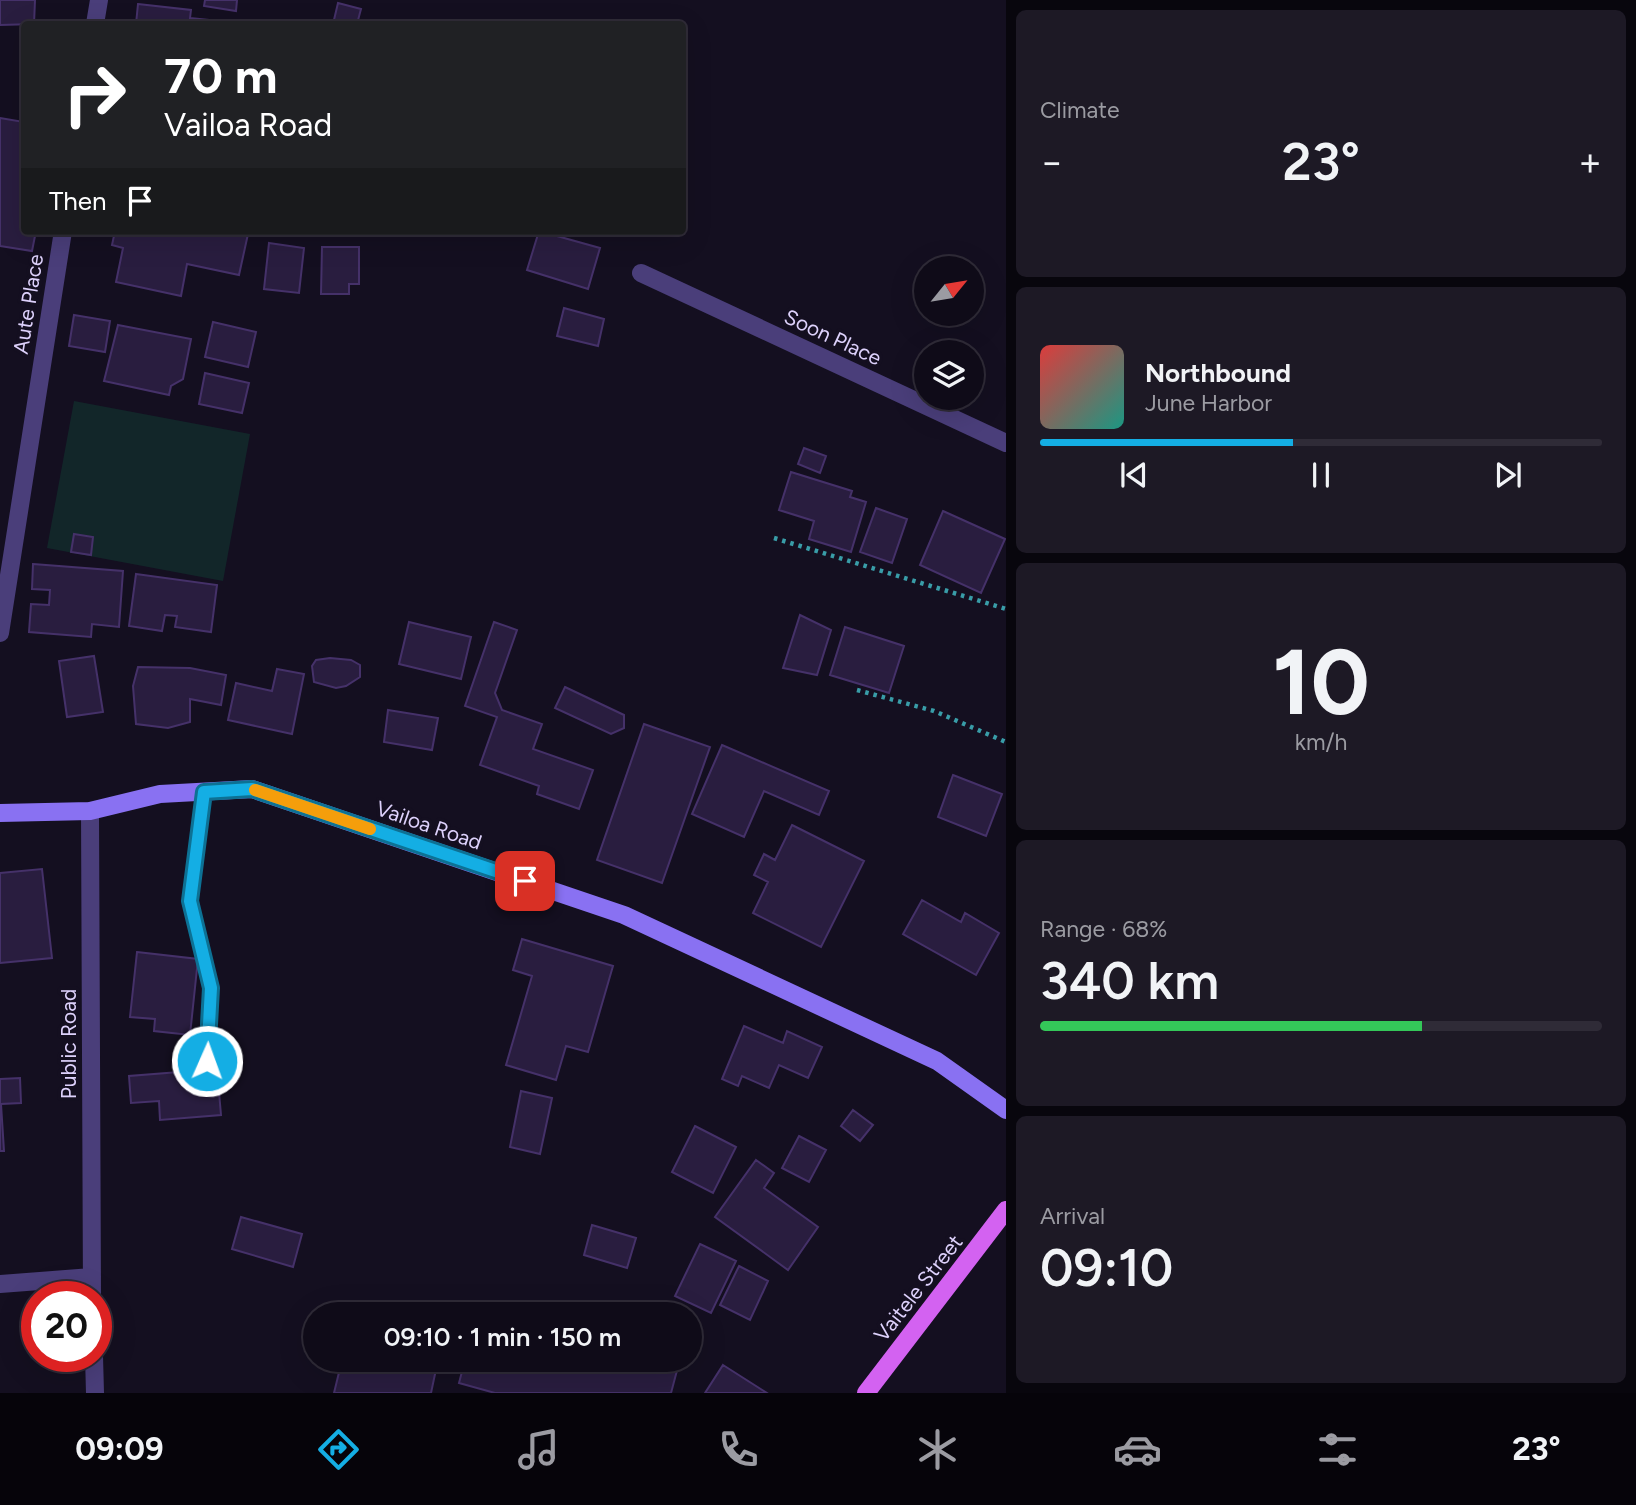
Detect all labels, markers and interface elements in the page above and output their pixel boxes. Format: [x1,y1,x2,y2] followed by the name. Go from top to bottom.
[164,46,277,105] text: 70 m
[49,49,140,140] icon: right
[1040,96,1119,124] text: Climate
[164,106,332,144] text: Vailoa Road
[1282,131,1360,193] text: 23°
[1040,139,1064,185] text: −
[1578,139,1602,185] text: +
[121,182,159,220] icon: arrive
[49,185,107,217] text: Then
[8,252,48,356] street label: Aute Place
[914,256,984,326] north arrow
[914,256,984,410] map controls
[780,304,886,370] street label: Soon Place
[914,340,984,410] button: layers
[1145,357,1291,389] text: Northbound
[1145,389,1272,417] text: June Harbor
[1115,456,1153,494] icon: previous
[1302,456,1340,494] icon: pause
[1489,456,1527,494] icon: next
[1272,628,1370,737] text: 10
[1295,728,1347,756] text: km/h
[373,795,485,855] street label: Vailoa Road
[495,851,555,911] pin
[506,862,544,900] icon: arrive
[1040,915,1167,943] text: Range · 68%
[1040,950,1219,1012] text: 340 km
[56,989,81,1099] street label: Public Road
[170,1024,244,1098] position arrow
[1040,1202,1105,1230] text: Arrival
[869,1230,968,1346] street label: Vaitele Street
[1040,1237,1173,1299] text: 09:10
[21,1281,112,1372] speed limit sign: 20
[384,1321,621,1353] text: 09:10 · 1 min · 150 m
[314,1425,363,1474] icon: directions
[514,1425,563,1474] icon: music
[714,1425,763,1474] icon: phone
[913,1425,962,1474] icon: climate
[1113,1425,1162,1474] icon: car
[1313,1425,1362,1474] icon: filters
[75,1430,164,1468] text: 09:09
[1512,1430,1561,1468] text: 23°

